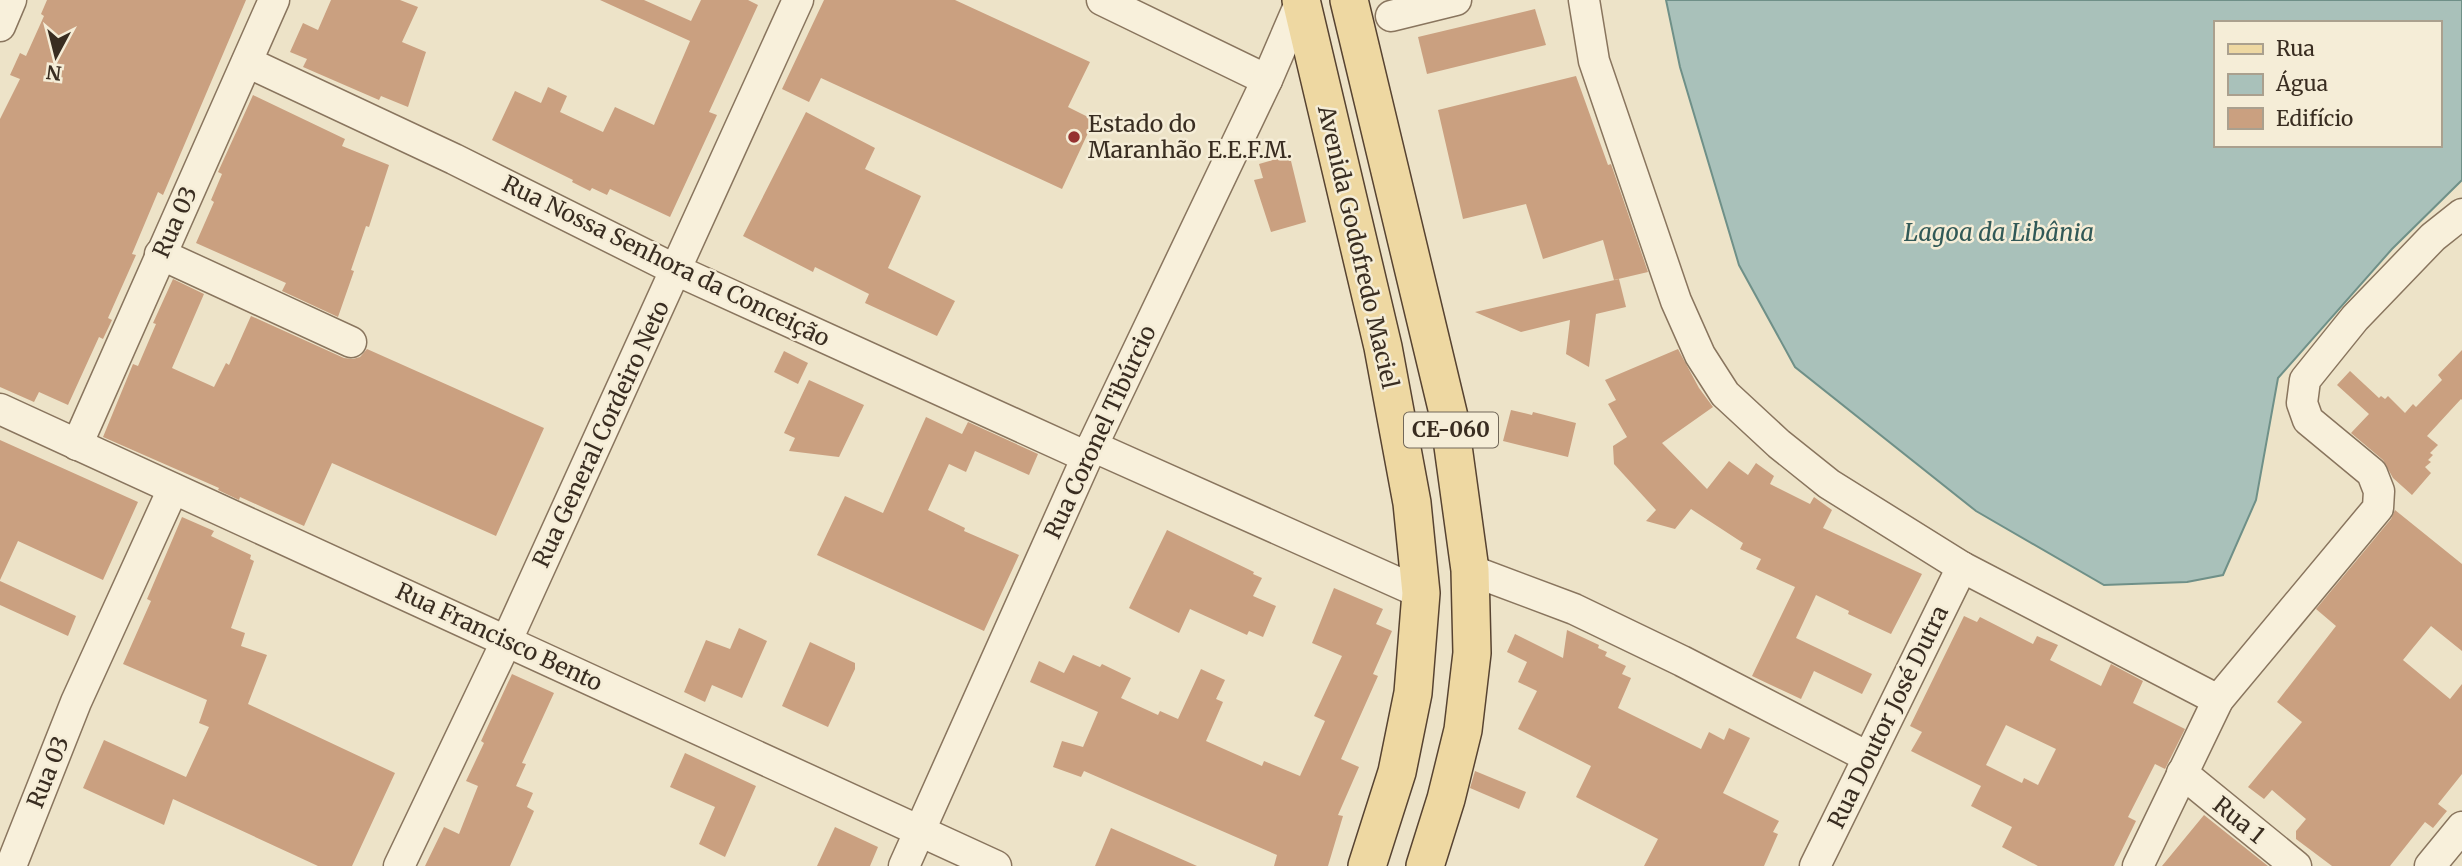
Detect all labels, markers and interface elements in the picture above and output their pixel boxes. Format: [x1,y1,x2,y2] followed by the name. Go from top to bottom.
[21,21,91,91] north arrow
[2214,21,2441,147] legend
[2276,35,2315,62] text: Rua
[45,60,63,86] text: N
[2275,69,2328,97] text: Água
[1312,102,1405,391] street label: Avenida Godofredo Maciel
[2276,105,2353,132] text: Edifício
[1088,109,1292,164] place label: Estado do Maranhão E.E.F.M.
[1066,129,1082,145] marker: Estado do Maranhão E.E.F.M.
[498,169,835,353] street label: Rua Nossa Senhora da Conceição
[146,182,203,262] street label: Rua 03
[1904,217,2094,248] water label: Lagoa da Libânia
[526,296,675,572] street label: Rua General Cordeiro Neto
[1037,320,1162,543] street label: Rua Coronel Tibúrcio
[1404,412,1498,448] road number: CE-060
[391,576,607,697] street label: Rua Francisco Bento
[1821,601,1954,833] street label: Rua Doutor José Dutra
[20,732,75,812] street label: Rua 03
[2208,790,2271,849] street label: Rua 1

